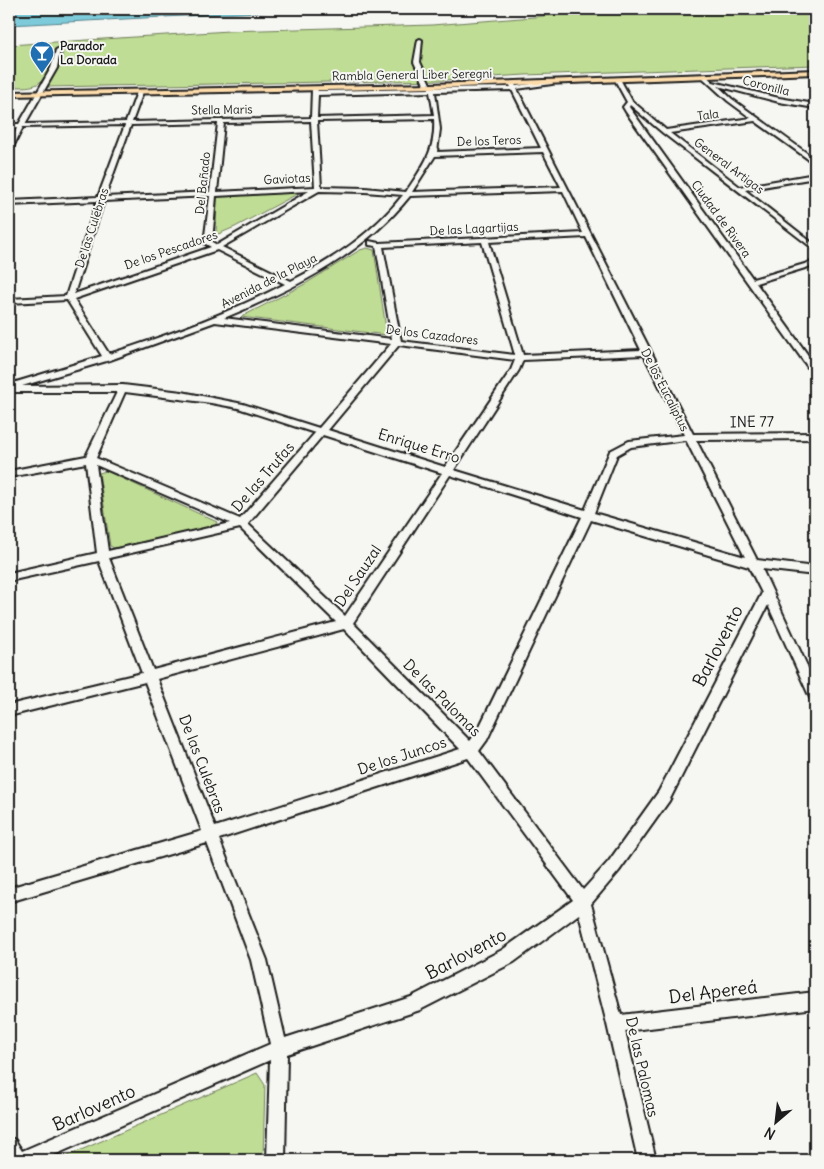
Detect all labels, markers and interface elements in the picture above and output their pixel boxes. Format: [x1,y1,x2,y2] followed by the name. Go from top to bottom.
[60,38,117,67] place label: Parador La Dorada
[29,40,55,74] bar icon: Parador La Dorada
[332,66,492,83] street label: Rambla General Liber Seregni
[741,72,791,99] street label: Coronilla
[191,101,253,118] street label: Stella Maris
[696,106,720,123] street label: Tala
[456,132,521,149] street label: De los Teros
[691,134,767,197] street label: General Artigas
[192,151,213,215] street label: Del Bañado
[263,170,311,187] street label: Gaviotas
[688,177,755,260] street label: Ciudad de Rivera
[72,186,112,270] street label: De las Culebras
[429,219,519,238] street label: De las Lagartijas
[122,227,219,272] street label: De los Pescadores
[218,250,319,311] street label: Avenida de la Playa
[385,321,479,348] street label: De los Cazadores
[638,346,693,434] street label: De los Eucaliptus
[730,412,774,431] street label: INE 77
[376,424,462,467] street label: Enrique Erro
[227,438,298,516] street label: De las Trufas
[330,541,385,610] street label: Del Sauzal
[687,601,748,690] street label: Barlovento
[400,655,485,741] street label: De las Palomas
[175,712,230,816] street label: De las Culebras
[355,732,449,779] street label: De los Juncos
[421,923,510,984] street label: Barlovento
[667,975,759,1008] street label: Del Apereá
[622,1015,663,1119] street label: De las Palomas
[49,1079,139,1136] street label: Barlovento
[752,1096,802,1146] north arrow
[761,1123,778,1144] text: N

